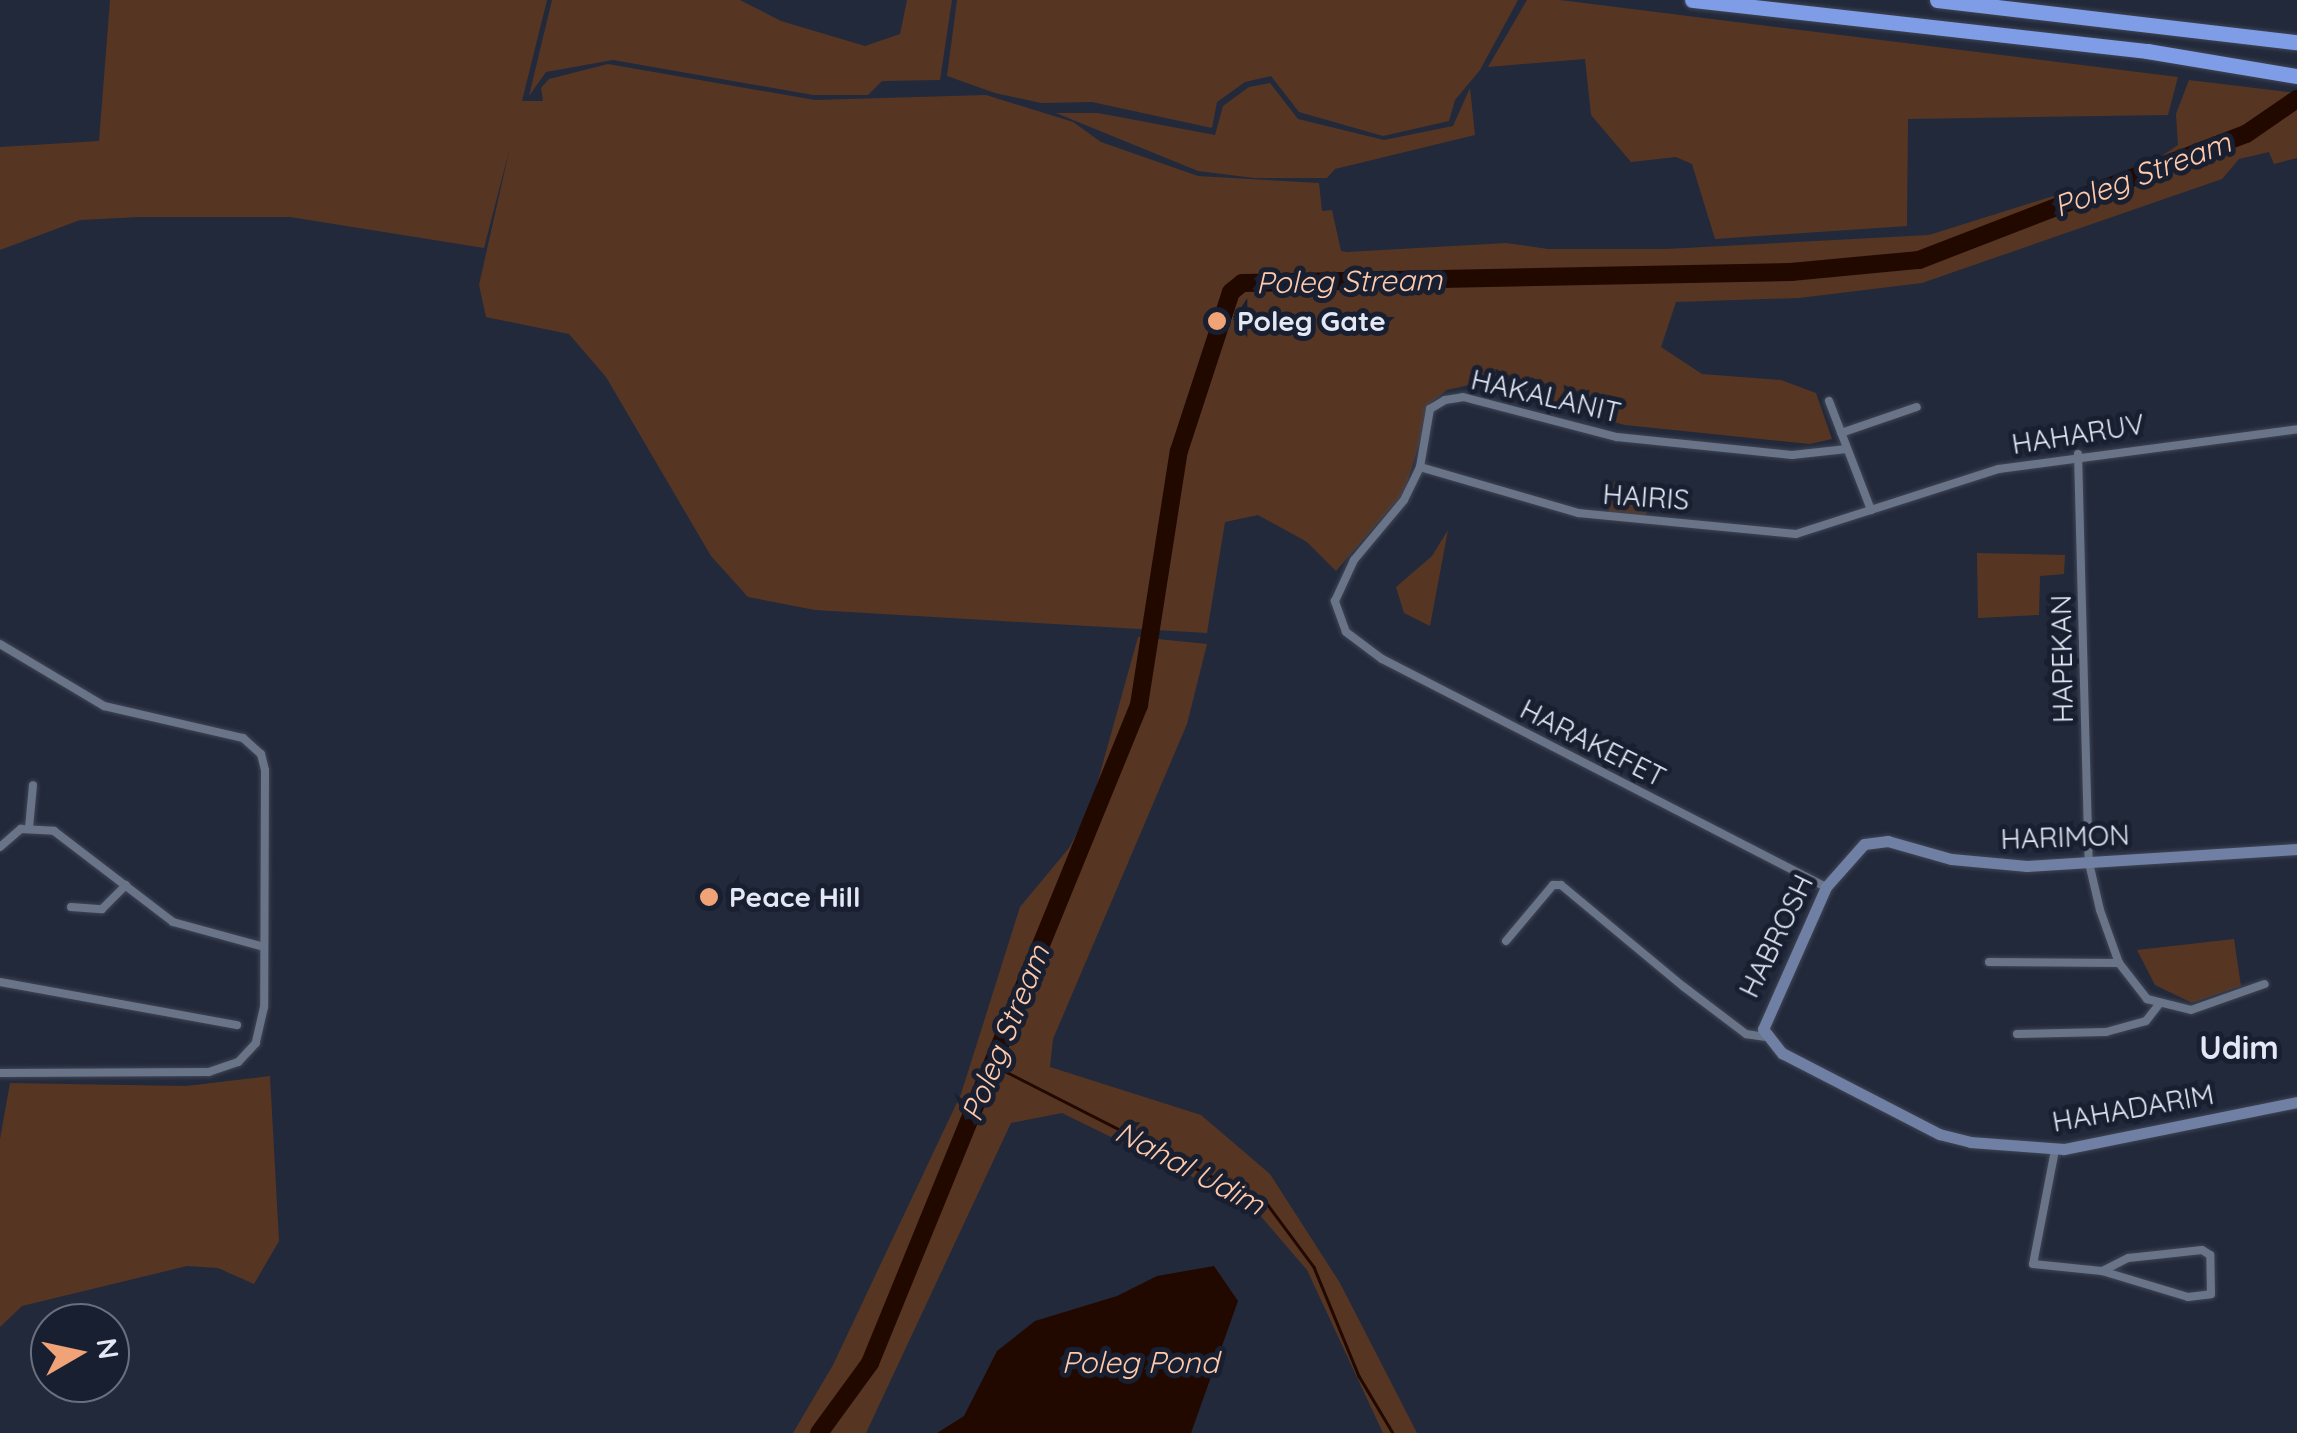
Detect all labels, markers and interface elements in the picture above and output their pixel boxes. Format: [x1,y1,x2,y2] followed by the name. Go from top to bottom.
[2048,124,2236,224] water label: Poleg Stream
[1255,261,1443,301] water label: Poleg Stream
[1237,304,1386,338] place label: Poleg Gate
[1206,310,1228,332] marker: Poleg Gate
[1468,362,1624,430] street label: HAKALANIT
[2009,407,2147,461] street label: HAHARUV
[1602,477,1690,517] street label: HAIRIS
[2044,595,2080,723] street label: HAPEKAN
[1515,692,1671,794] street label: HARAKEFET
[2000,818,2130,856] street label: HARIMON
[1732,869,1820,1003] street label: HABROSH
[729,880,861,914] place label: Peace Hill
[698,886,720,908] marker: Peace Hill
[953,940,1057,1126] water label: Poleg Stream
[2199,1028,2279,1066] district label: Udim
[2050,1077,2216,1139] street label: HAHADARIM
[1109,1114,1271,1222] water label: Nahal Udim
[30,1303,130,1403] north arrow
[89,1336,127,1361] text: N
[1061,1344,1219,1380] water label: Poleg Pond

